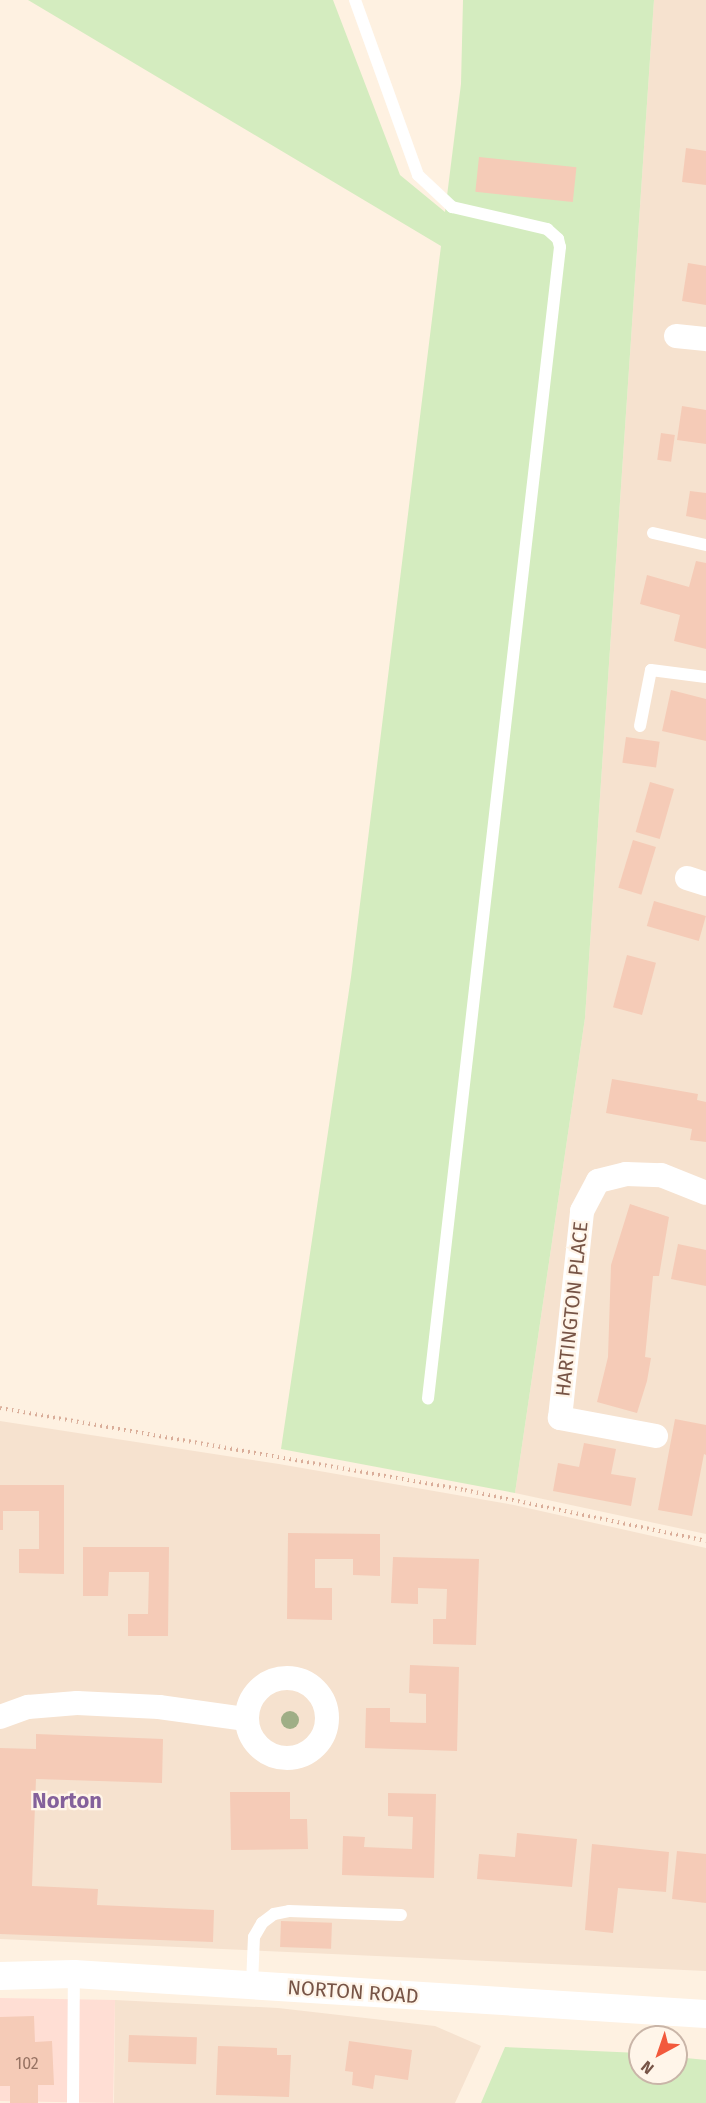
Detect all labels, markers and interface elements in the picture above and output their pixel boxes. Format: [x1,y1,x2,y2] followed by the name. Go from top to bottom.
[551,1220,593,1398] street label: HARTINGTON PLACE
[32,1788,102,1814] district label: Norton
[287,1975,419,2009] street label: NORTON ROAD
[628,2025,688,2085] north arrow
[15,2054,39,2074] house number: 102
[637,2057,658,2078] text: N

